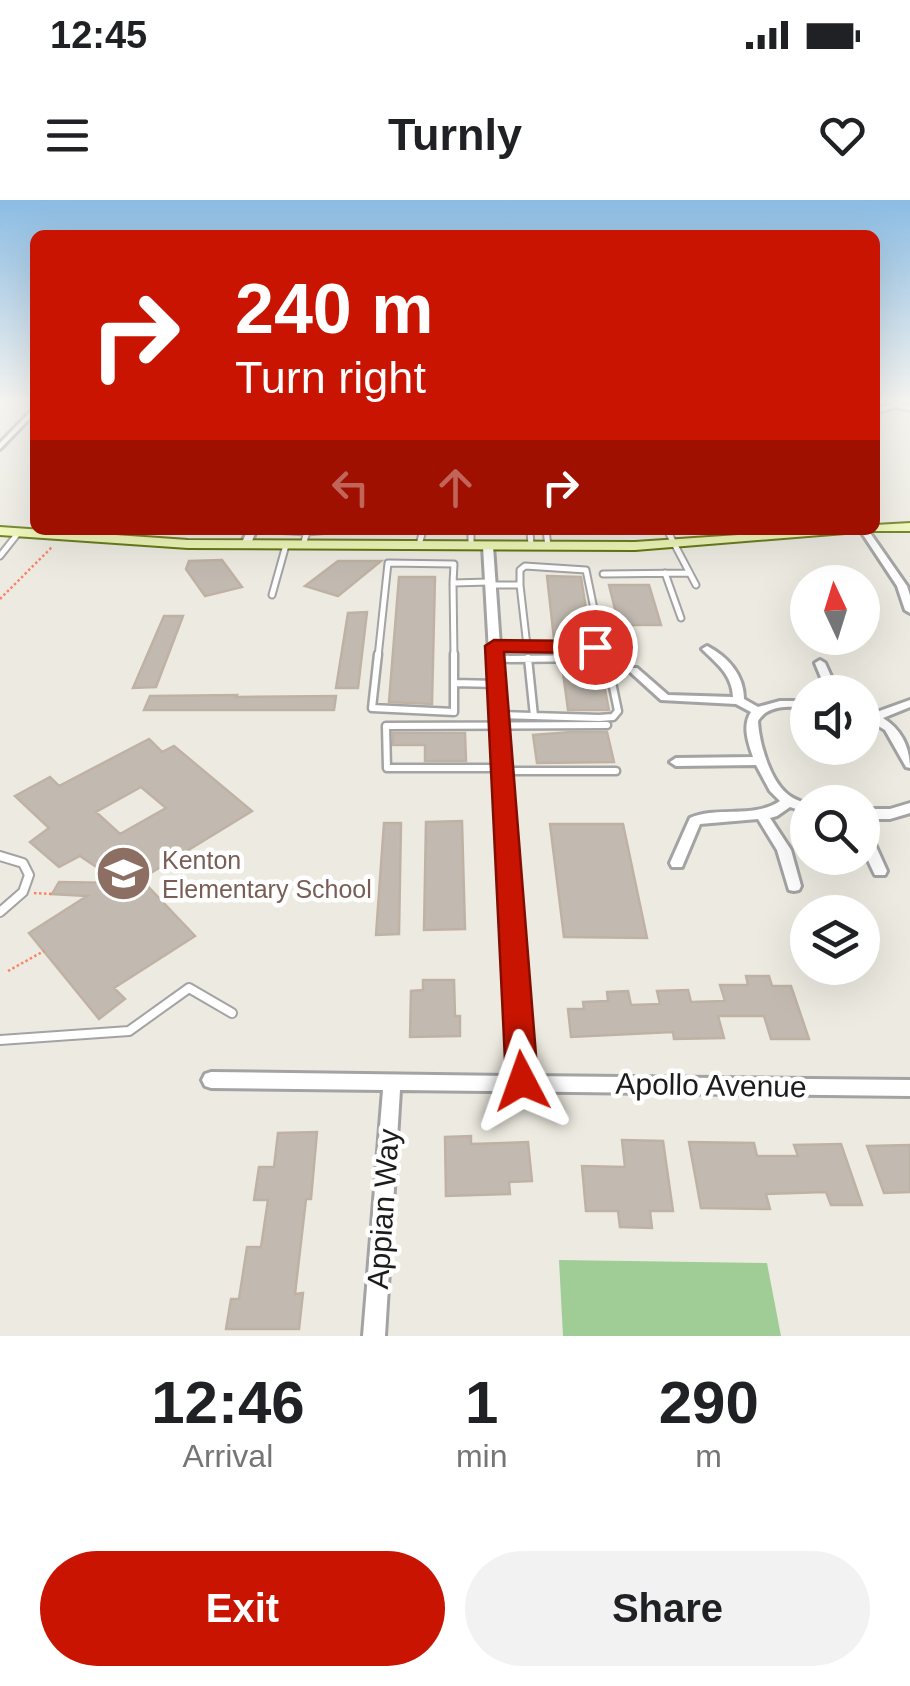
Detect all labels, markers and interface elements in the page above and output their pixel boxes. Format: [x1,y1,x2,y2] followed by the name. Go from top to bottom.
[50,14,147,56] text: 12:45
[40,108,95,163] icon: menu
[815,108,870,163] icon: heart
[388,109,522,160] text: Turnly
[70,270,200,400] icon: right
[235,270,433,348] text: 240 m
[235,352,426,403] text: Turn right
[323,460,378,515] icon: left
[428,460,483,515] icon: ahead
[533,460,588,515] icon: right
[790,565,880,655] north arrow
[790,565,880,985] map controls
[553,605,638,690] pin
[568,620,623,675] icon: arrive
[790,675,880,765] button: sound
[790,785,880,875] button: search
[93,844,153,904] school or university icon: Kenton Elementary School
[162,846,372,903] place label: Kenton Elementary School
[790,895,880,985] button: layers
[470,1029,574,1133] position arrow
[615,1067,807,1103] street label: Apollo Avenue
[361,1128,405,1290] street label: Appian Way
[151,1369,305,1436] text: 12:46
[465,1369,498,1436] text: 1
[659,1369,759,1436] text: 290
[183,1438,273,1474] text: Arrival
[456,1438,507,1474] text: min
[695,1438,722,1474] text: m
[40,1551,445,1666] button: Exit
[465,1551,870,1666] button: Share

